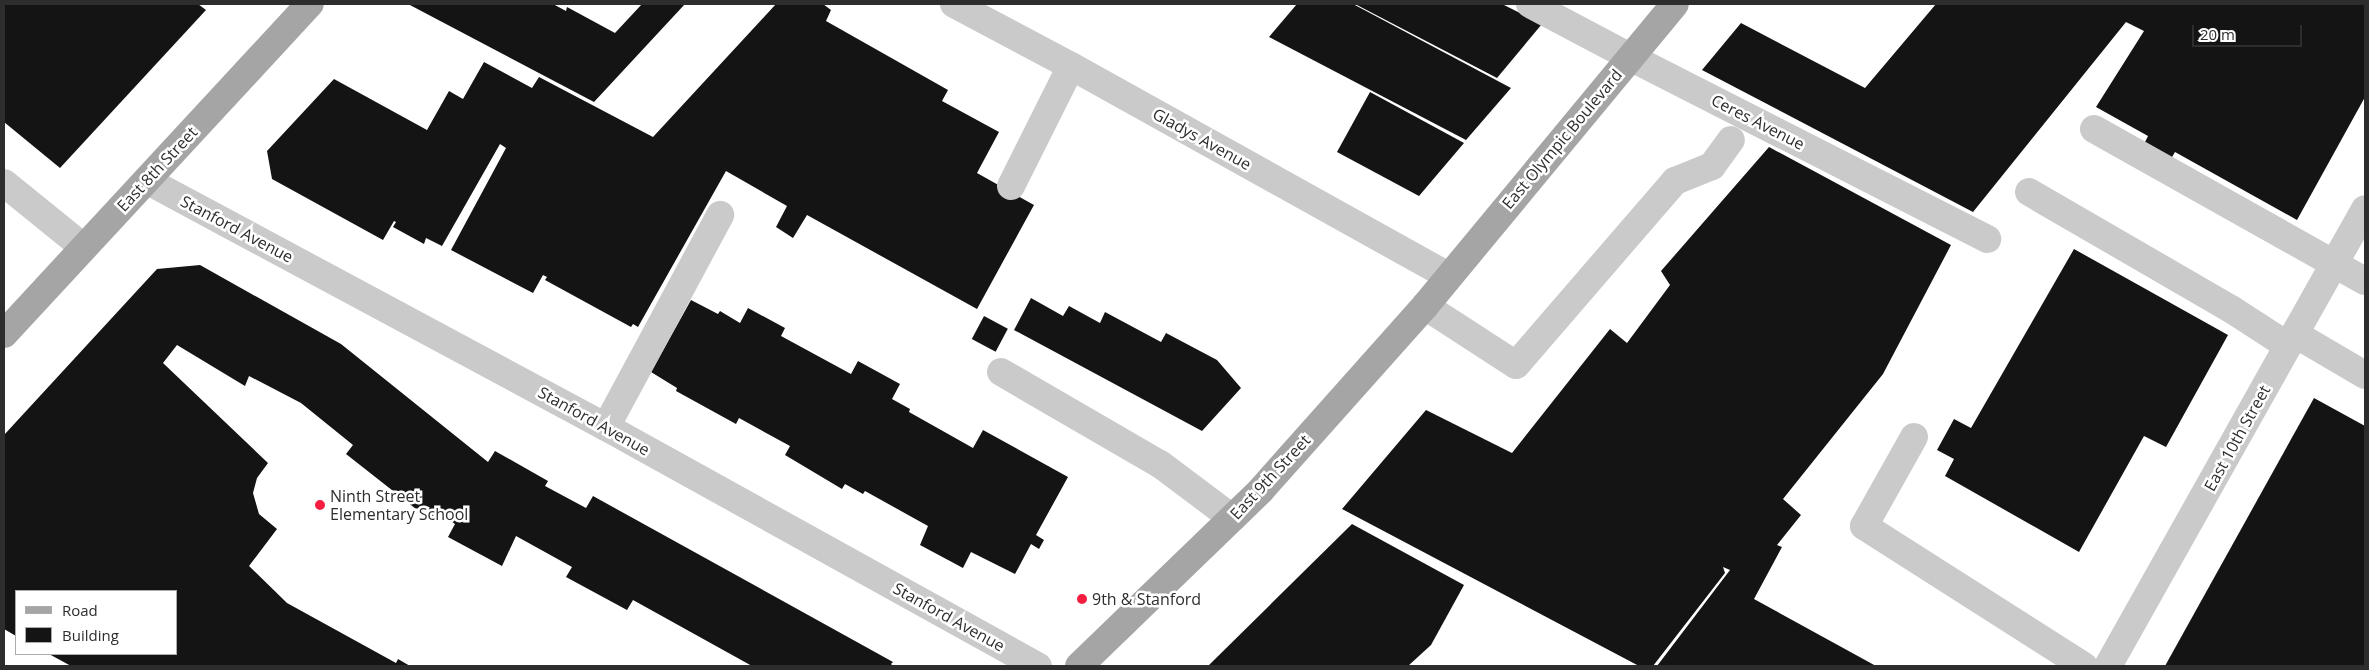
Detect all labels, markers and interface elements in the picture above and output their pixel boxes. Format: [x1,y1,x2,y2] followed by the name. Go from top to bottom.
[2194,15,2304,47] scale bar
[2200,24,2235,44] text: 20 m
[1498,65,1626,213] street label: East Olympic Boulevard
[1708,90,1808,154] street label: Ceres Avenue
[1149,104,1255,174] street label: Gladys Avenue
[113,123,201,215] street label: East 8th Street
[178,191,296,267] street label: Stanford Avenue
[535,382,653,460] street label: Stanford Avenue
[2200,382,2274,494] street label: East 10th Street
[1226,431,1314,523] street label: East 9th Street
[330,486,468,524] place label: Ninth Street Elementary School
[314,499,326,511] marker: Ninth Street Elementary School
[890,578,1008,656] street label: Stanford Avenue
[1092,589,1201,609] place label: 9th & Stanford
[15,590,178,655] legend
[1076,593,1088,605] marker: 9th & Stanford
[62,600,98,620] text: Road
[62,625,119,645] text: Building

